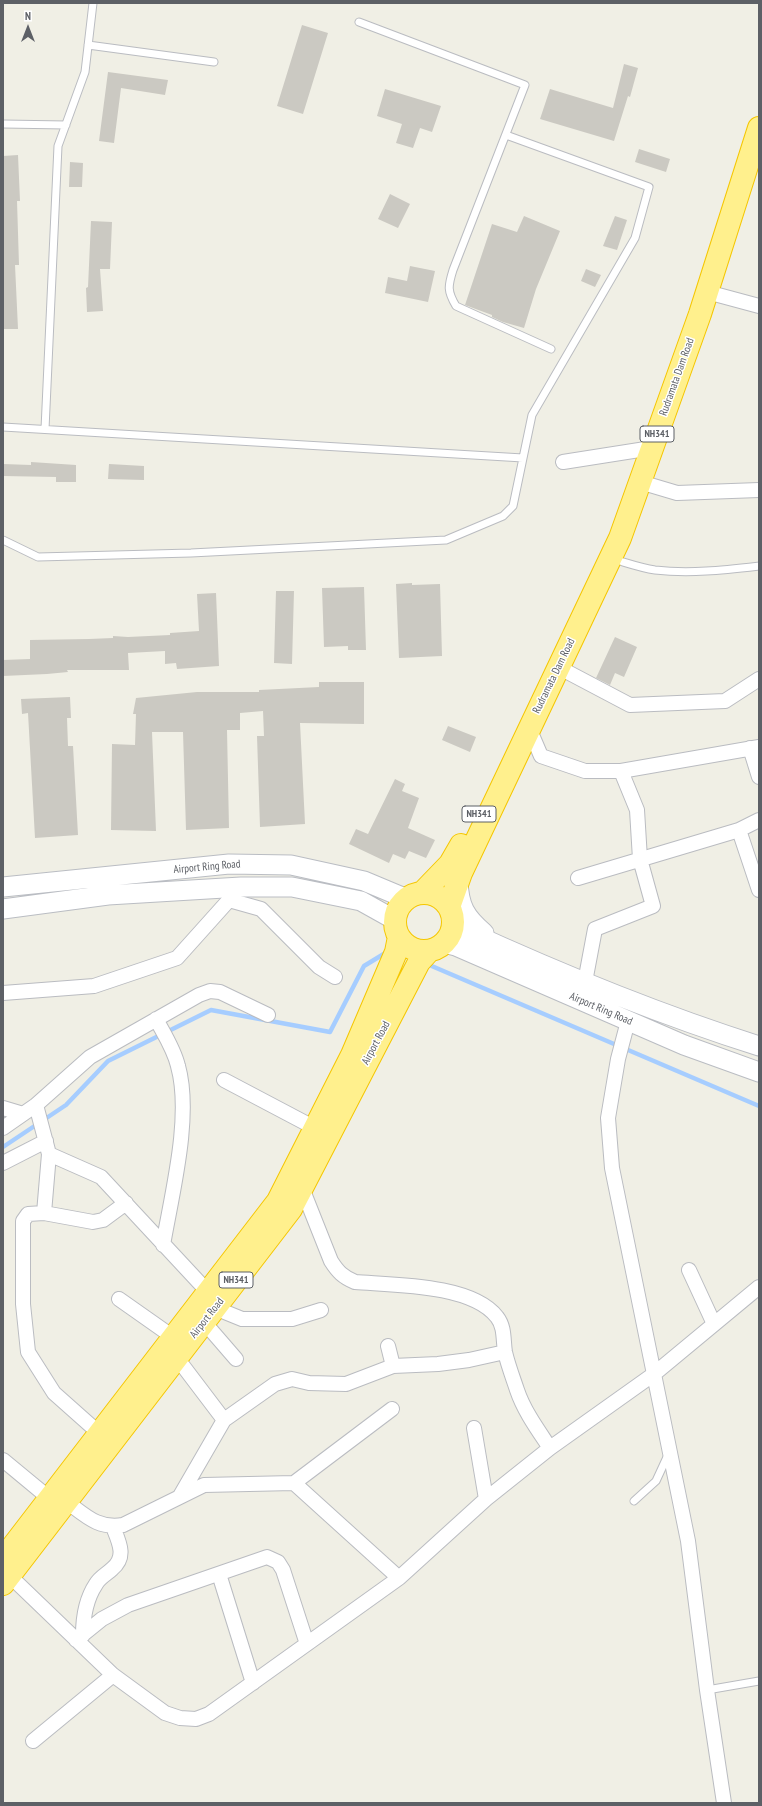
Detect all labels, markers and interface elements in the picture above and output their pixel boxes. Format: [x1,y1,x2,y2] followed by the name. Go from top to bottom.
[8,8,48,48] north arrow
[25,9,31,23] text: N
[657,336,697,418] street label: Rudramata Dam Road
[640,426,674,442] road number: NH341
[530,636,578,716] street label: Rudramata Dam Road
[462,806,496,822] road number: NH341
[173,858,241,876] street label: Airport Ring Road
[568,990,634,1028] street label: Airport Ring Road
[359,1019,393,1067] street label: Airport Road
[219,1272,253,1288] road number: NH341
[187,1295,227,1341] street label: Airport Road

